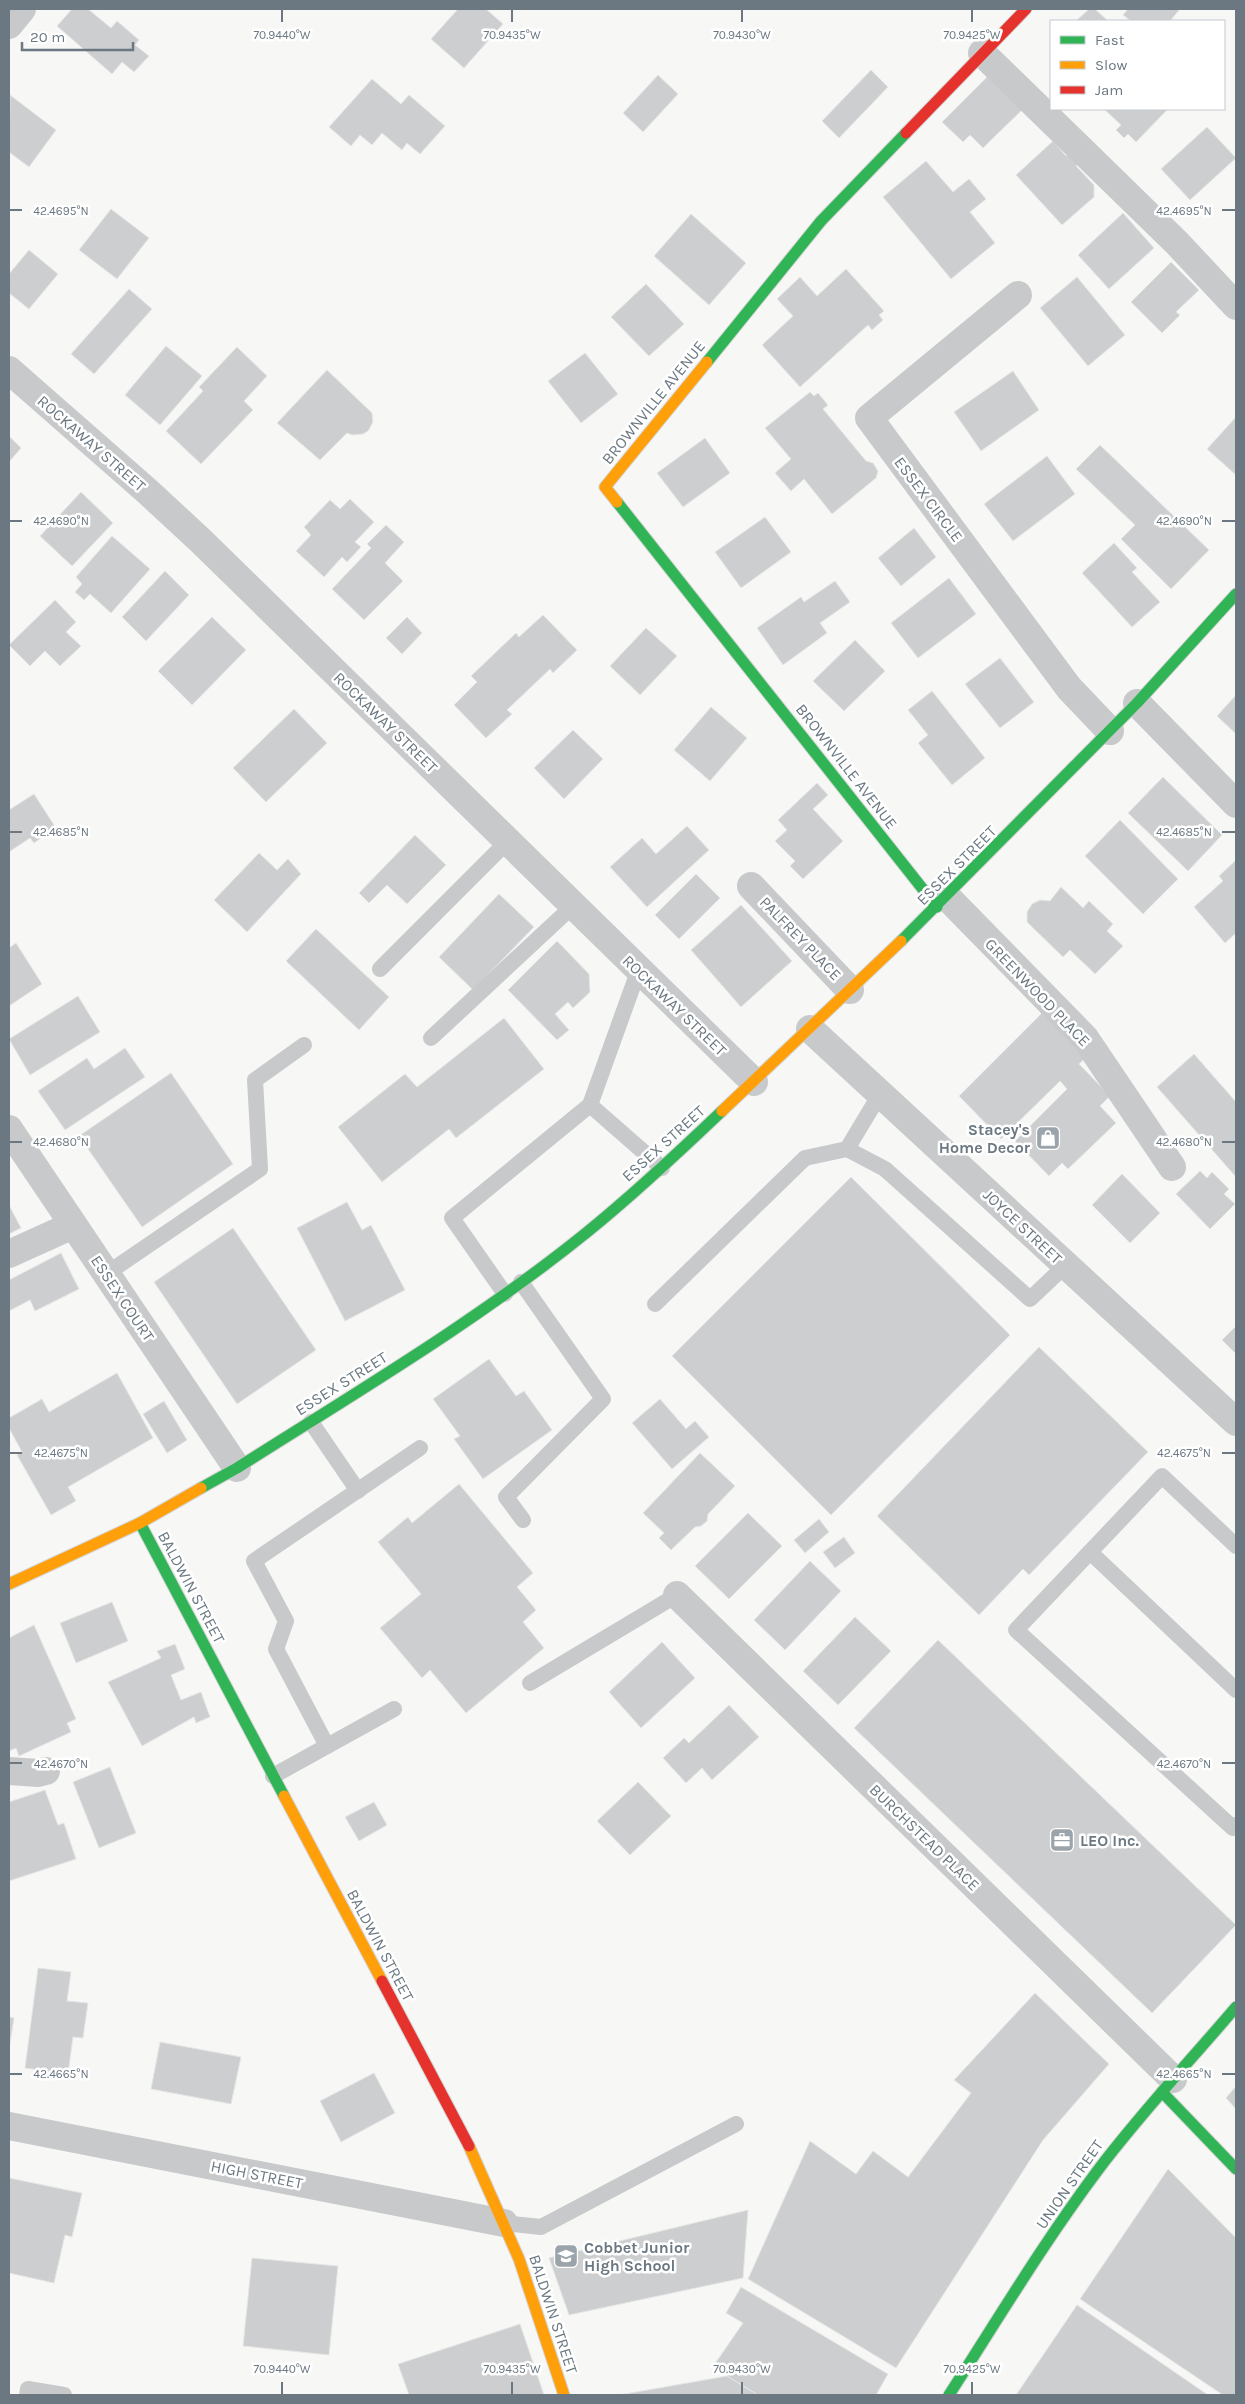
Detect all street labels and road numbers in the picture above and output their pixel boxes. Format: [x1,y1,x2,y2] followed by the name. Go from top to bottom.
[598,337,709,468] street label: BROWNVILLE AVENUE
[34,391,150,495] street label: ROCKAWAY STREET
[890,453,967,546] street label: ESSEX CIRCLE
[330,668,442,777] street label: ROCKAWAY STREET
[792,700,901,833] street label: BROWNVILLE AVENUE
[913,822,1000,909] street label: ESSEX STREET
[756,893,845,984] street label: PALFREY PLACE
[981,934,1094,1050] street label: GREENWOOD PLACE
[619,951,731,1060] street label: ROCKAWAY STREET
[618,1101,709,1186] street label: ESSEX STREET
[979,1185,1066,1268] street label: JOYCE STREET
[87,1252,158,1345] street label: ESSEX COURT
[292,1348,391,1419] street label: ESSEX STREET
[154,1528,229,1647] street label: BALDWIN STREET
[866,1780,983,1895] street label: BURCHSTEAD PLACE
[343,1886,418,2005] street label: BALDWIN STREET
[1032,2136,1107,2233] street label: UNION STREET
[209,2156,305,2193] street label: HIGH STREET
[525,2252,582,2376] street label: BALDWIN STREET

